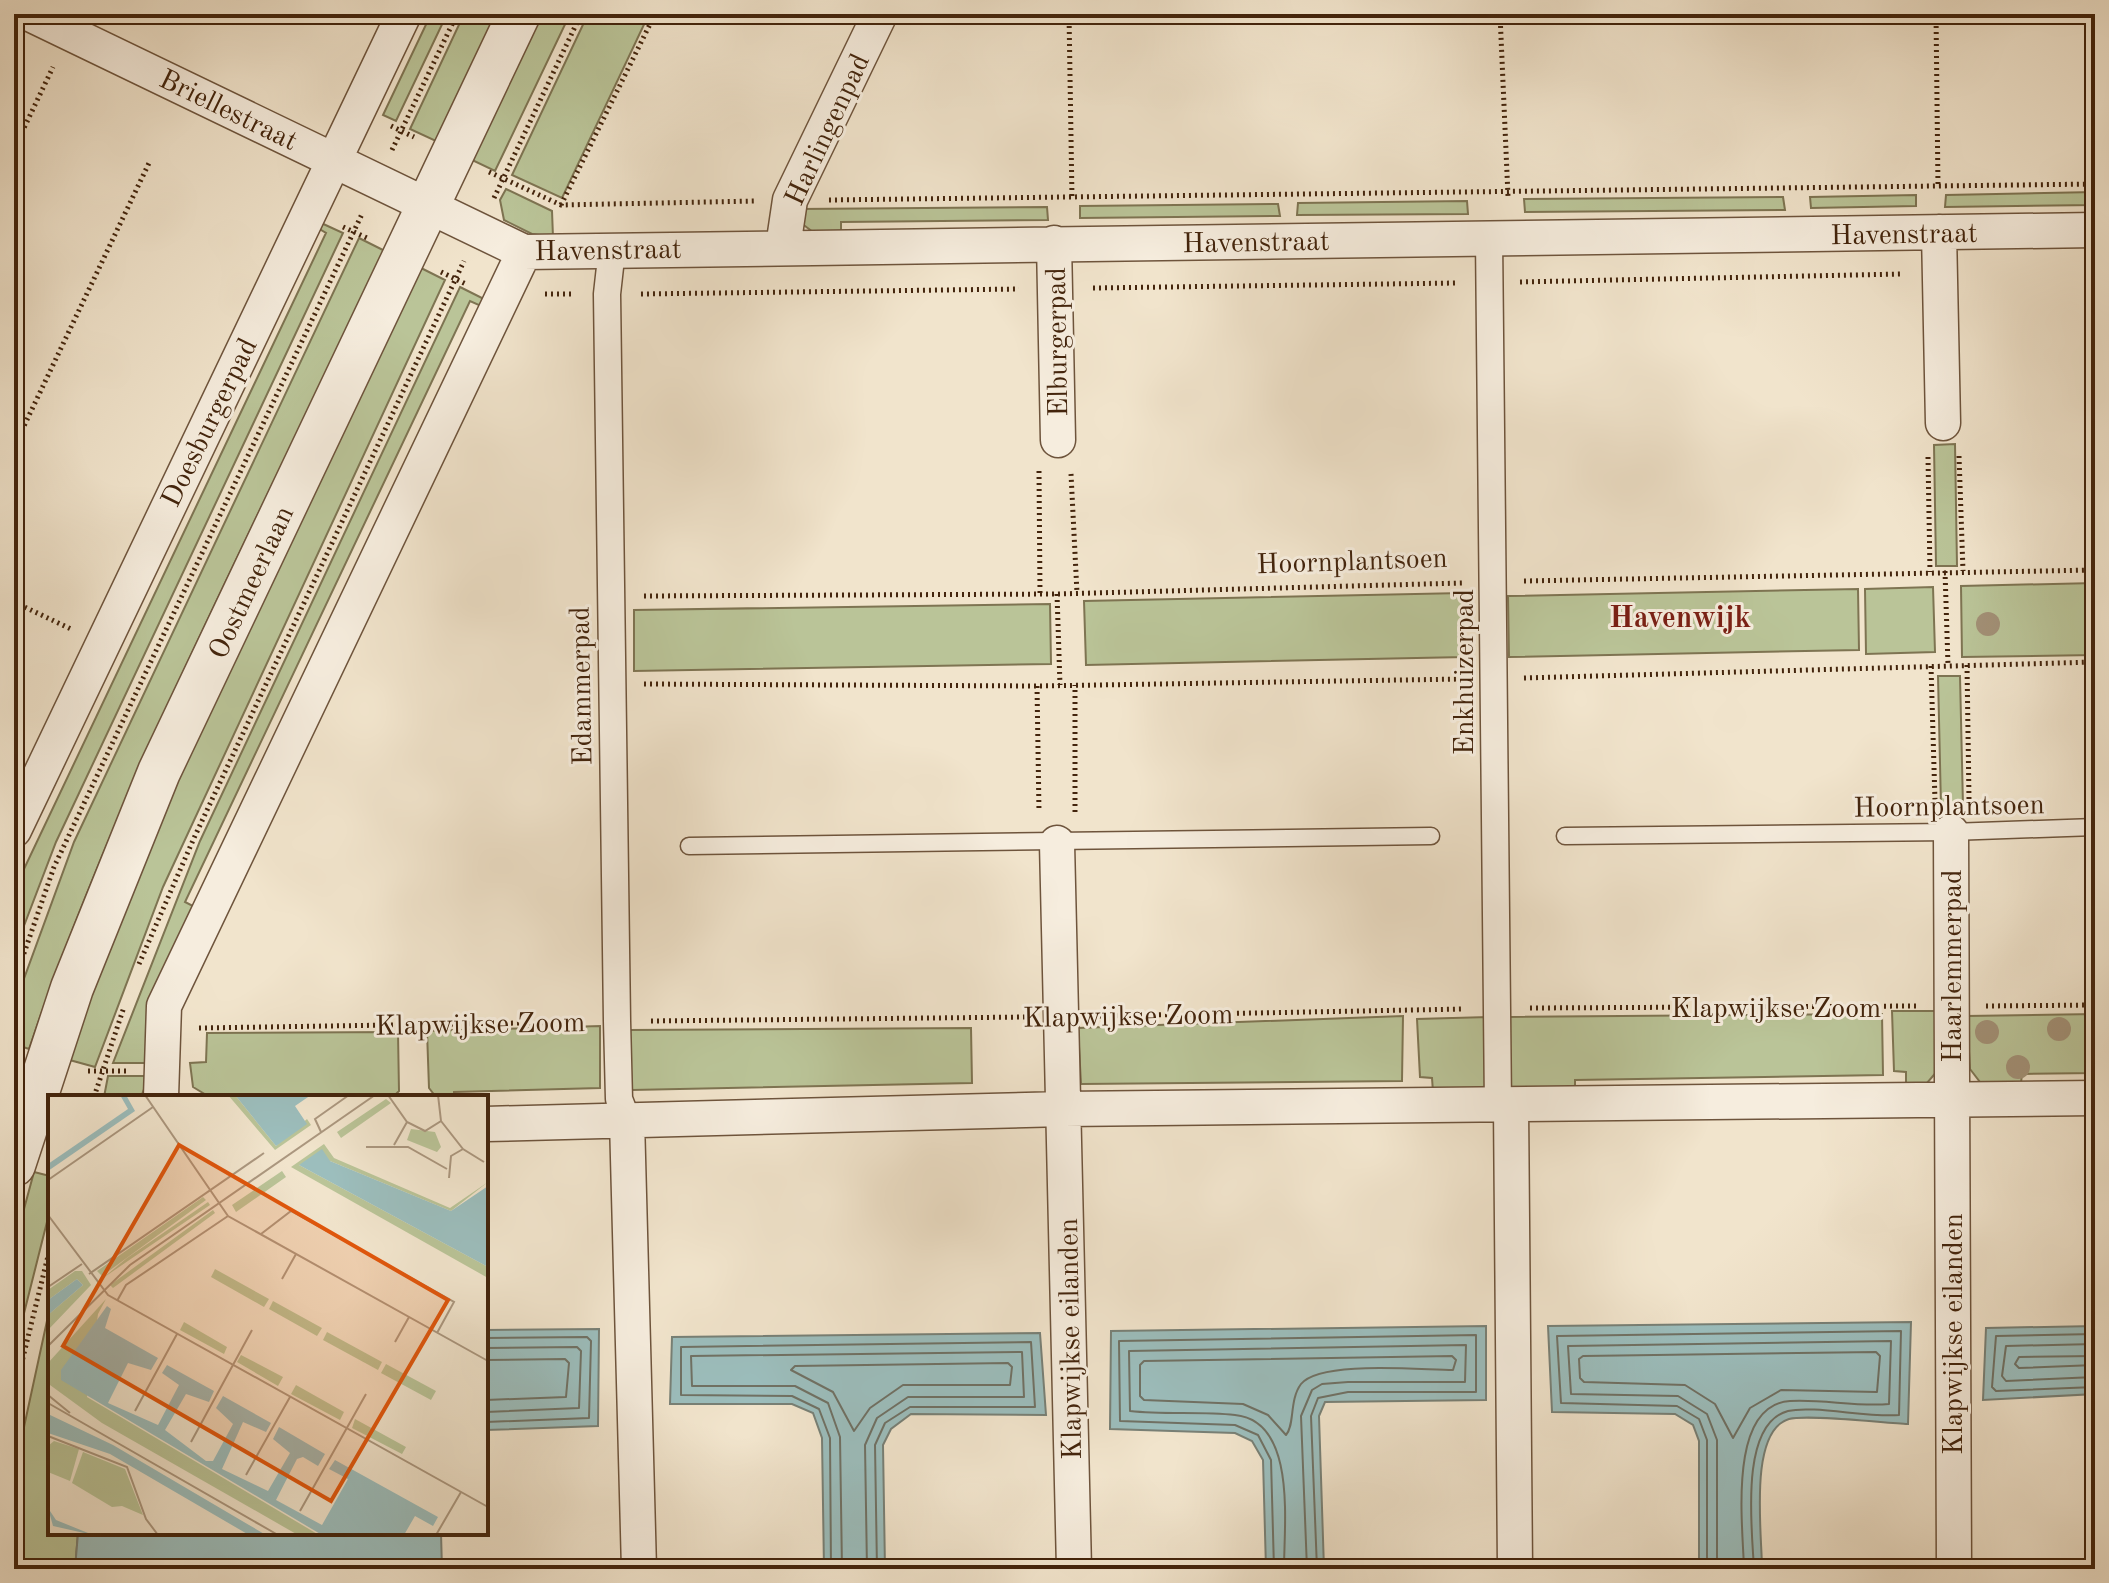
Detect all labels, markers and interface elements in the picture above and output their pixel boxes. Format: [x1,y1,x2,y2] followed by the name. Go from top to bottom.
[781,50,876,210] street label: Harlingenpad
[154,66,301,157] street label: Briellestraat
[1830,221,1978,251] street label: Havenstraat
[1182,229,1330,259] street label: Havenstraat
[534,237,682,267] street label: Havenstraat
[1044,267,1074,417] street label: Elburgerpad
[158,335,264,512] street label: Doesburgerpad
[205,502,300,664] street label: Oostmeerlaan
[1256,546,1448,580] street label: Hoornplantsoen
[1452,589,1480,755] street label: Enkhuizerpad
[1609,604,1751,634] district label: Havenwijk
[568,606,598,766] street label: Edammerpad
[1853,792,2045,824] street label: Hoornplantsoen
[1940,869,1968,1063] street label: Haarlemmerpad
[1671,996,1881,1024] street label: Klapwijkse Zoom
[1023,1002,1234,1034] street label: Klapwijkse Zoom
[375,1010,586,1042] street label: Klapwijkse Zoom
[48,1095,488,1535] inset map
[1941,1213,1969,1455] street label: Klapwijkse eilanden
[1056,1218,1088,1460] street label: Klapwijkse eilanden

